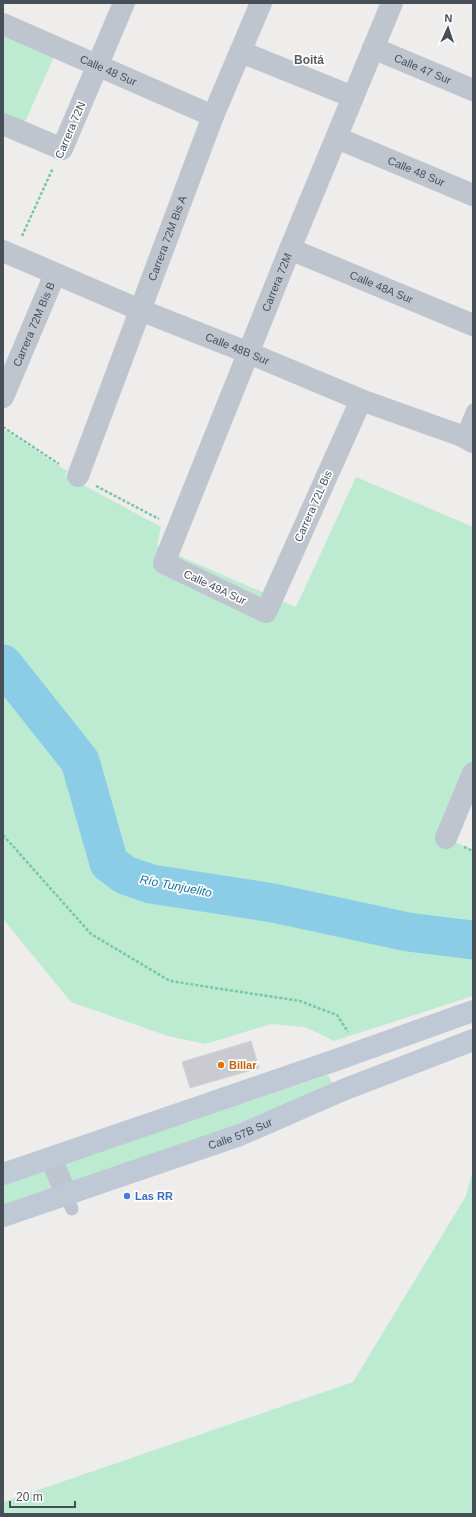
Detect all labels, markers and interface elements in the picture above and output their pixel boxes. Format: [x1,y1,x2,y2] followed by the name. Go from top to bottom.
[428,8,468,48] north arrow
[444,12,453,24] text: N
[78,52,139,88] street label: Calle 48 Sur
[393,52,453,86] street label: Calle 47 Sur
[294,53,324,67] district label: Boitá
[53,100,87,160] street label: Carrera 72N
[386,154,447,189] street label: Calle 48 Sur
[146,193,189,282] street label: Carrera 72M Bis A
[260,251,294,313] street label: Carrera 72M
[348,269,415,306] street label: Calle 48A Sur
[11,280,57,368] street label: Carrera 72M Bis B
[204,330,272,367] street label: Calle 48B Sur
[292,468,334,543] street label: Carrera 72L Bis
[182,567,248,607] street label: Calle 49A Sur
[139,872,214,900] water label: Río Tunjuelito
[229,1059,257,1071] place label: Billar
[216,1060,226,1070] marker: Billar
[206,1116,274,1151] street label: Calle 57B Sur
[135,1190,173,1202] place label: Las RR
[122,1191,132,1201] marker: Las RR
[10,1483,75,1509] scale bar
[16,1490,43,1504] text: 20 m

